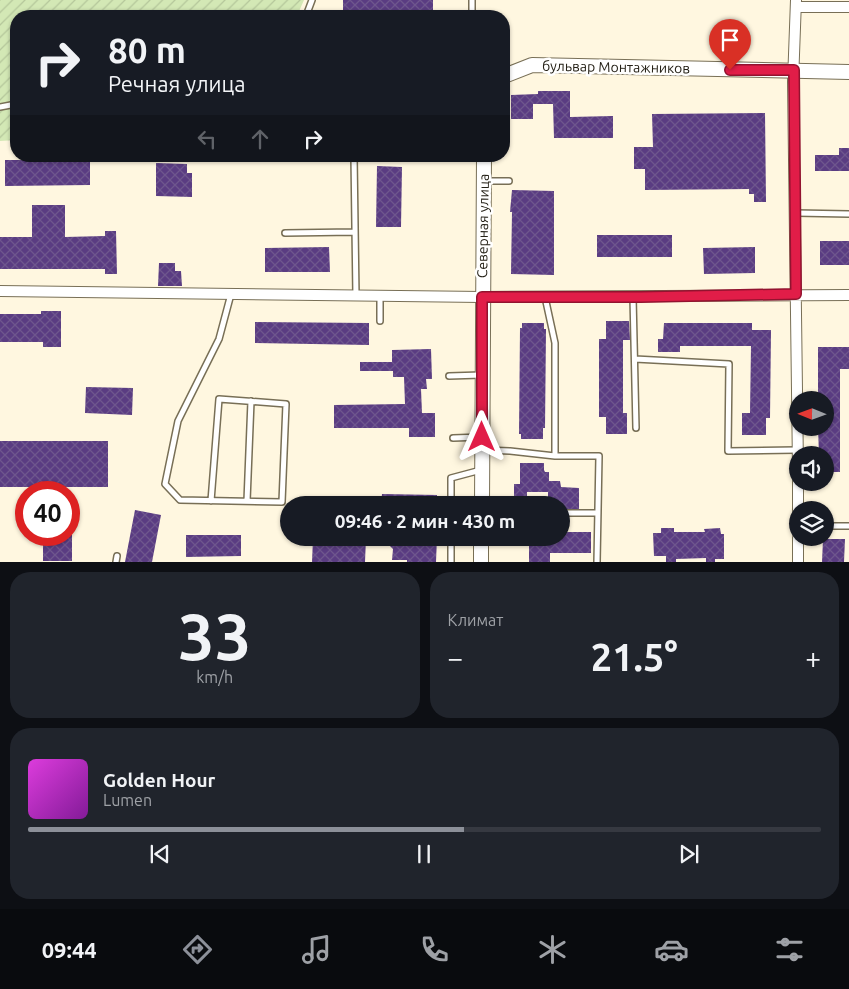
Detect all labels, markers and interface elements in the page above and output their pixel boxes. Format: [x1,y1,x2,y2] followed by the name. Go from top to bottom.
[709,19,751,70] pin
[716,26,744,54] icon: arrive
[25,30,90,95] icon: right
[108,30,186,70] text: 80 m
[542,58,690,76] street label: бульвар Монтажников
[108,71,246,96] text: Речная улица
[193,125,221,153] icon: left
[246,125,274,153] icon: ahead
[299,125,327,153] icon: right
[474,174,492,278] street label: Северная улица
[789,391,834,436] north arrow
[789,391,834,546] map controls
[455,410,507,462] position arrow
[789,446,834,491] button: sound
[15,481,80,546] speed limit sign: 40
[789,501,834,546] button: layers
[335,510,515,532] text: 09:46 · 2 мин · 430 m
[178,599,251,672] text: 33
[448,611,503,629] text: Климат
[591,636,678,678] text: 21.5°
[448,642,463,673] text: −
[805,642,821,673] text: +
[196,668,233,686] text: km/h
[103,769,215,791] text: Golden Hour
[103,791,152,809] text: Lumen
[146,840,174,868] icon: previous
[410,840,438,868] icon: pause
[675,840,703,868] icon: next
[180,932,215,967] icon: directions
[299,932,334,967] icon: music
[417,932,452,967] icon: phone
[535,932,570,967] icon: climate
[654,932,689,967] icon: car
[772,932,807,967] icon: filters
[42,937,97,962] text: 09:44

